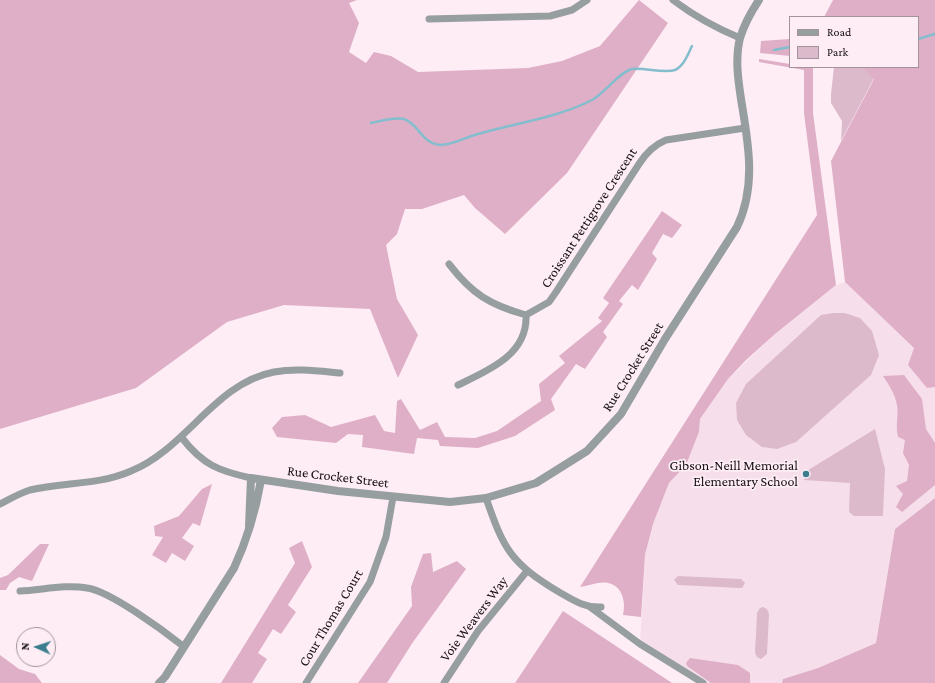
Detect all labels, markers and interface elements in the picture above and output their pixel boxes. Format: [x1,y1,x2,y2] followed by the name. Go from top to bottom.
[789,16,919,68] legend
[827,25,851,39] text: Road
[827,45,848,59] text: Park
[537,145,641,291] street label: Croissant Pettigrove Crescent
[599,319,667,415] street label: Rue Crocket Street
[670,458,798,490] place label: Gibson-Neill Memorial Elementary School
[286,462,390,492] street label: Rue Crocket Street
[801,469,811,479] marker: Gibson-Neill Memorial Elementary School
[295,566,367,670] street label: Cour Thomas Court
[437,573,511,665] street label: Voie Weavers Way
[16,627,56,667] north arrow
[19,642,31,650] text: N

